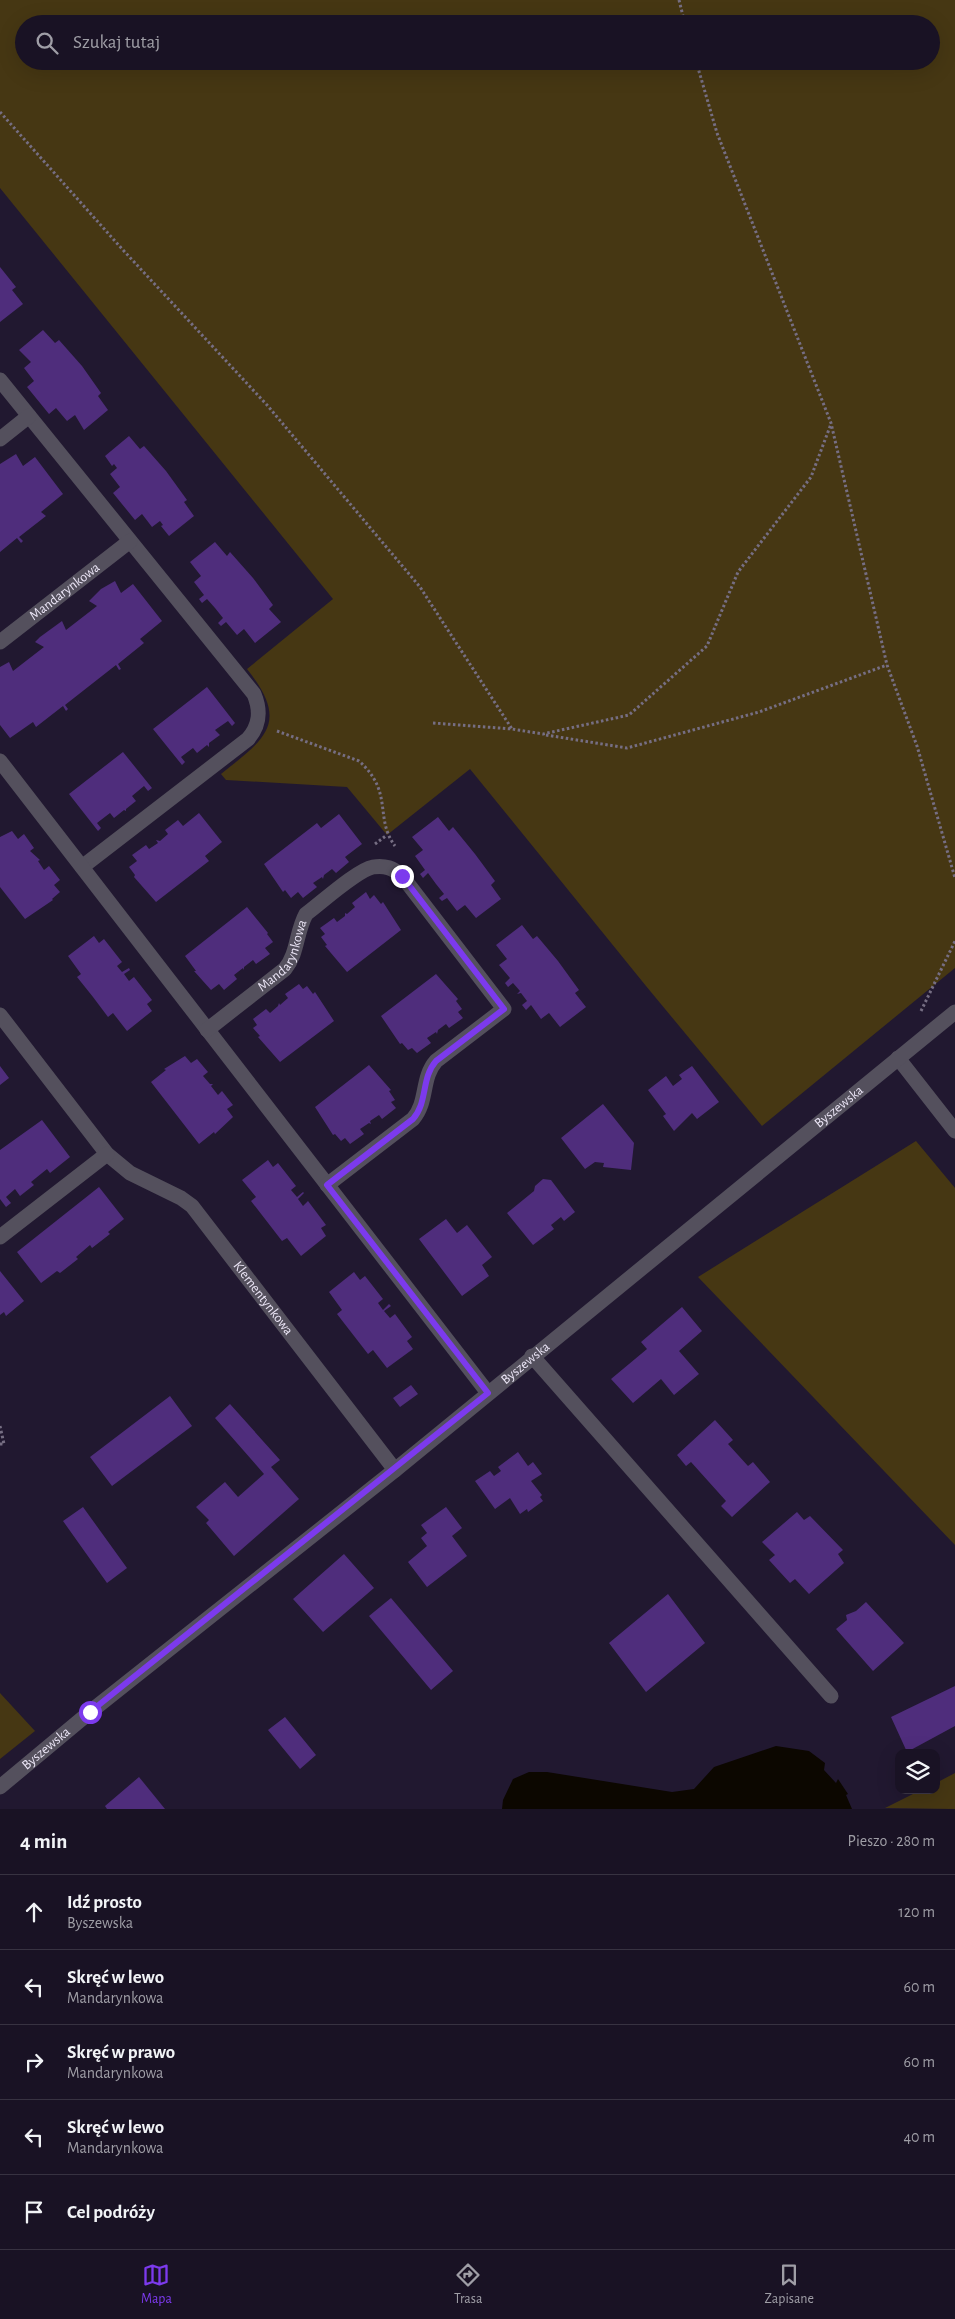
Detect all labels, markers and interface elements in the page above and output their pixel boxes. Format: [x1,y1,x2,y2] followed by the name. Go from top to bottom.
[15,15,940,70] search box
[33,29,61,57] icon: search
[73,33,160,52] text: Szukaj tutaj
[27,560,103,623] street label: Mandarynkowa
[391,865,414,888] route end
[255,917,310,994] street label: Mandarynkowa
[812,1083,866,1131] street label: Byszewska
[230,1259,296,1338] street label: Klementynkowa
[499,1339,553,1387] street label: Byszewska
[79,1701,102,1724] route start
[19,1724,73,1773] street label: Byszewska
[895,1749,940,1794] map controls
[895,1749,940,1794] button: layers
[20,1831,67,1852] text: 4 min
[848,1833,935,1849] text: Pieszo · 280 m
[67,1893,142,1912] text: Idź prosto
[20,1898,48,1926] icon: ahead
[898,1904,935,1920] text: 120 m
[67,1915,133,1931] text: Byszewska
[67,1968,164,1987] text: Skręć w lewo
[20,1973,48,2001] icon: left
[904,1979,935,1995] text: 60 m
[67,1990,164,2006] text: Mandarynkowa
[67,2043,175,2062] text: Skręć w prawo
[20,2048,48,2076] icon: right
[904,2054,935,2070] text: 60 m
[67,2065,164,2081] text: Mandarynkowa
[67,2118,164,2137] text: Skręć w lewo
[20,2123,48,2151] icon: left
[903,2129,935,2145] text: 40 m
[67,2140,164,2156] text: Mandarynkowa
[20,2198,48,2226] icon: arrive
[67,2203,155,2222] text: Cel podróży
[141,2261,172,2308] tab: Mapa
[454,2261,482,2308] tab: Trasa
[764,2261,814,2308] tab: Zapisane

